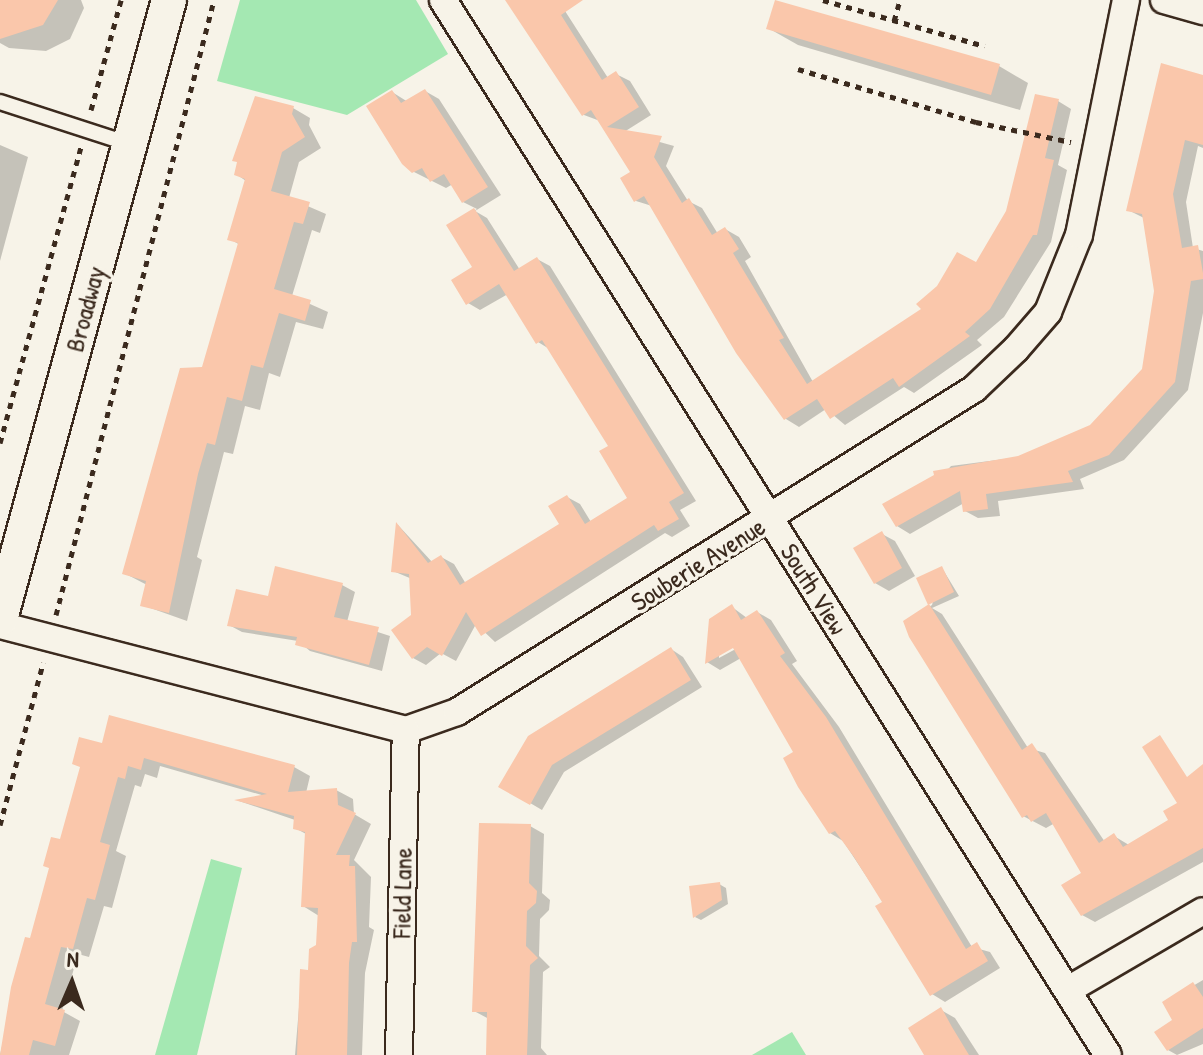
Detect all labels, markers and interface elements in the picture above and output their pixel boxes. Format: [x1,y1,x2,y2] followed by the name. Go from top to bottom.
[59,263,111,355] street label: Broadway
[625,511,771,617] street label: Souberie Avenue
[774,538,854,640] street label: South View
[386,847,418,939] street label: Field Lane
[32,943,112,1023] north arrow
[66,944,79,974] text: N

